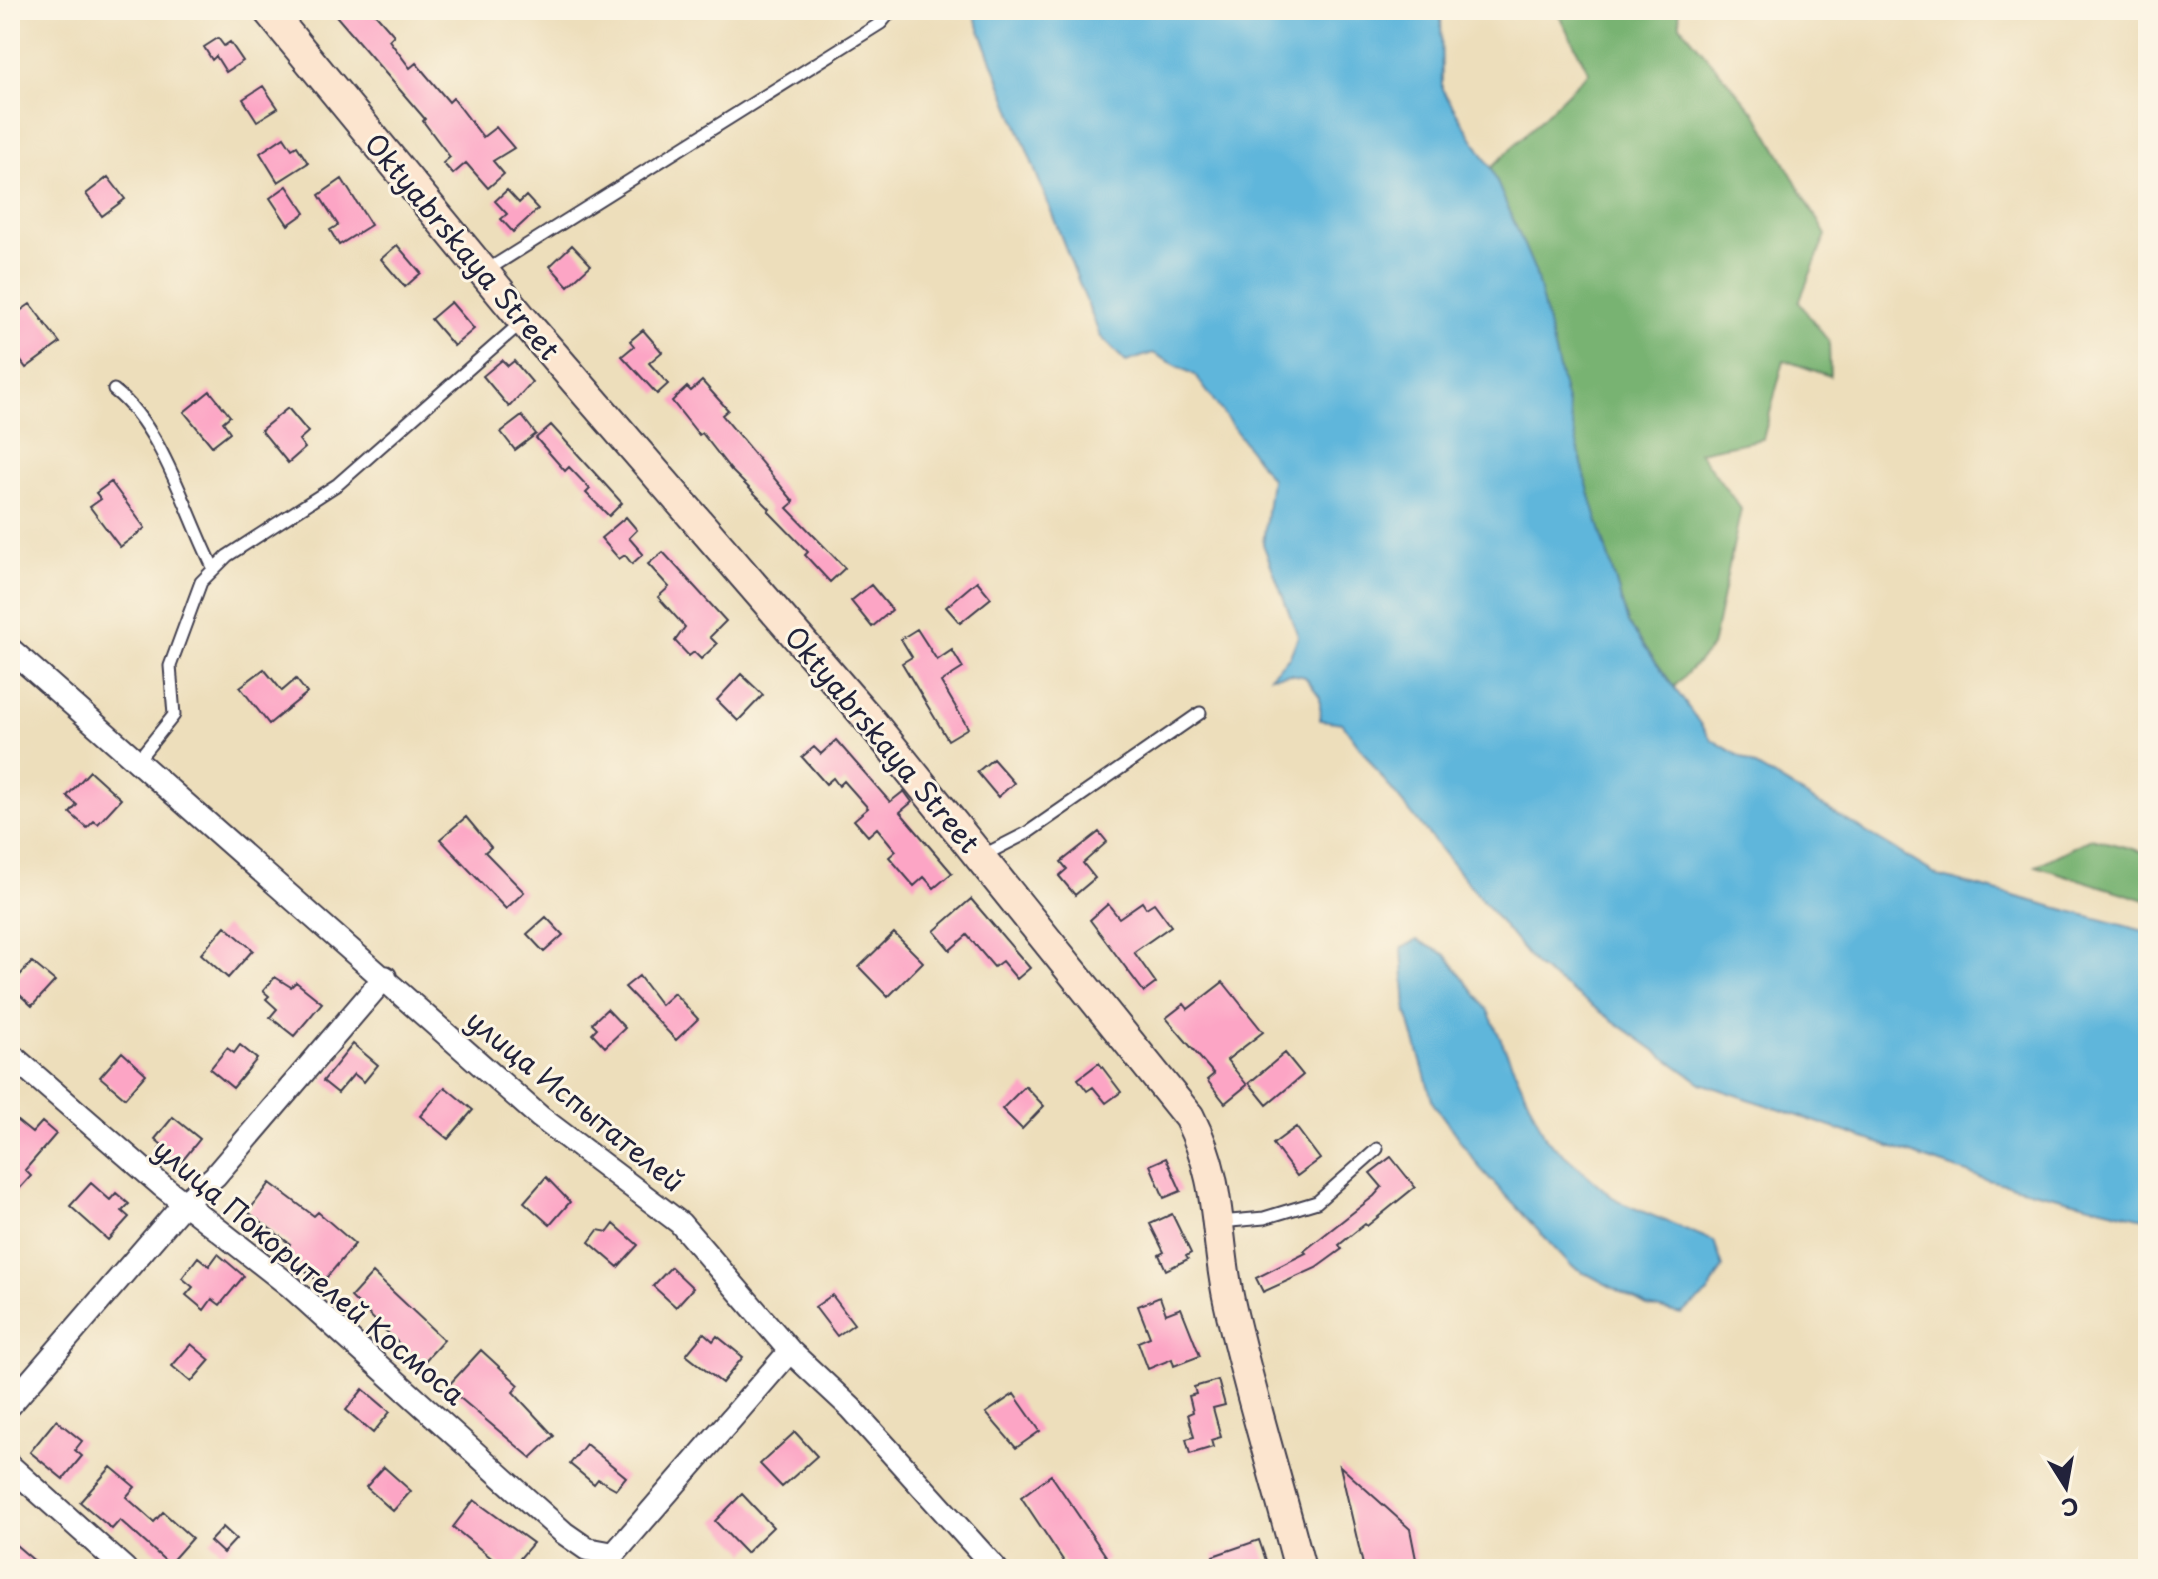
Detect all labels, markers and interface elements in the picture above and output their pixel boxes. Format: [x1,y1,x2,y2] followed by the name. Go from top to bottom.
[355,123,571,369] street label: Oktyabrskaya Street
[775,616,991,862] street label: Oktyabrskaya Street
[458,998,694,1202] street label: улица Испытателей
[145,1127,476,1415] street label: улица Покорителей Космоса
[2026,1447,2106,1527] north arrow
[2059,1490,2081,1526] text: С

